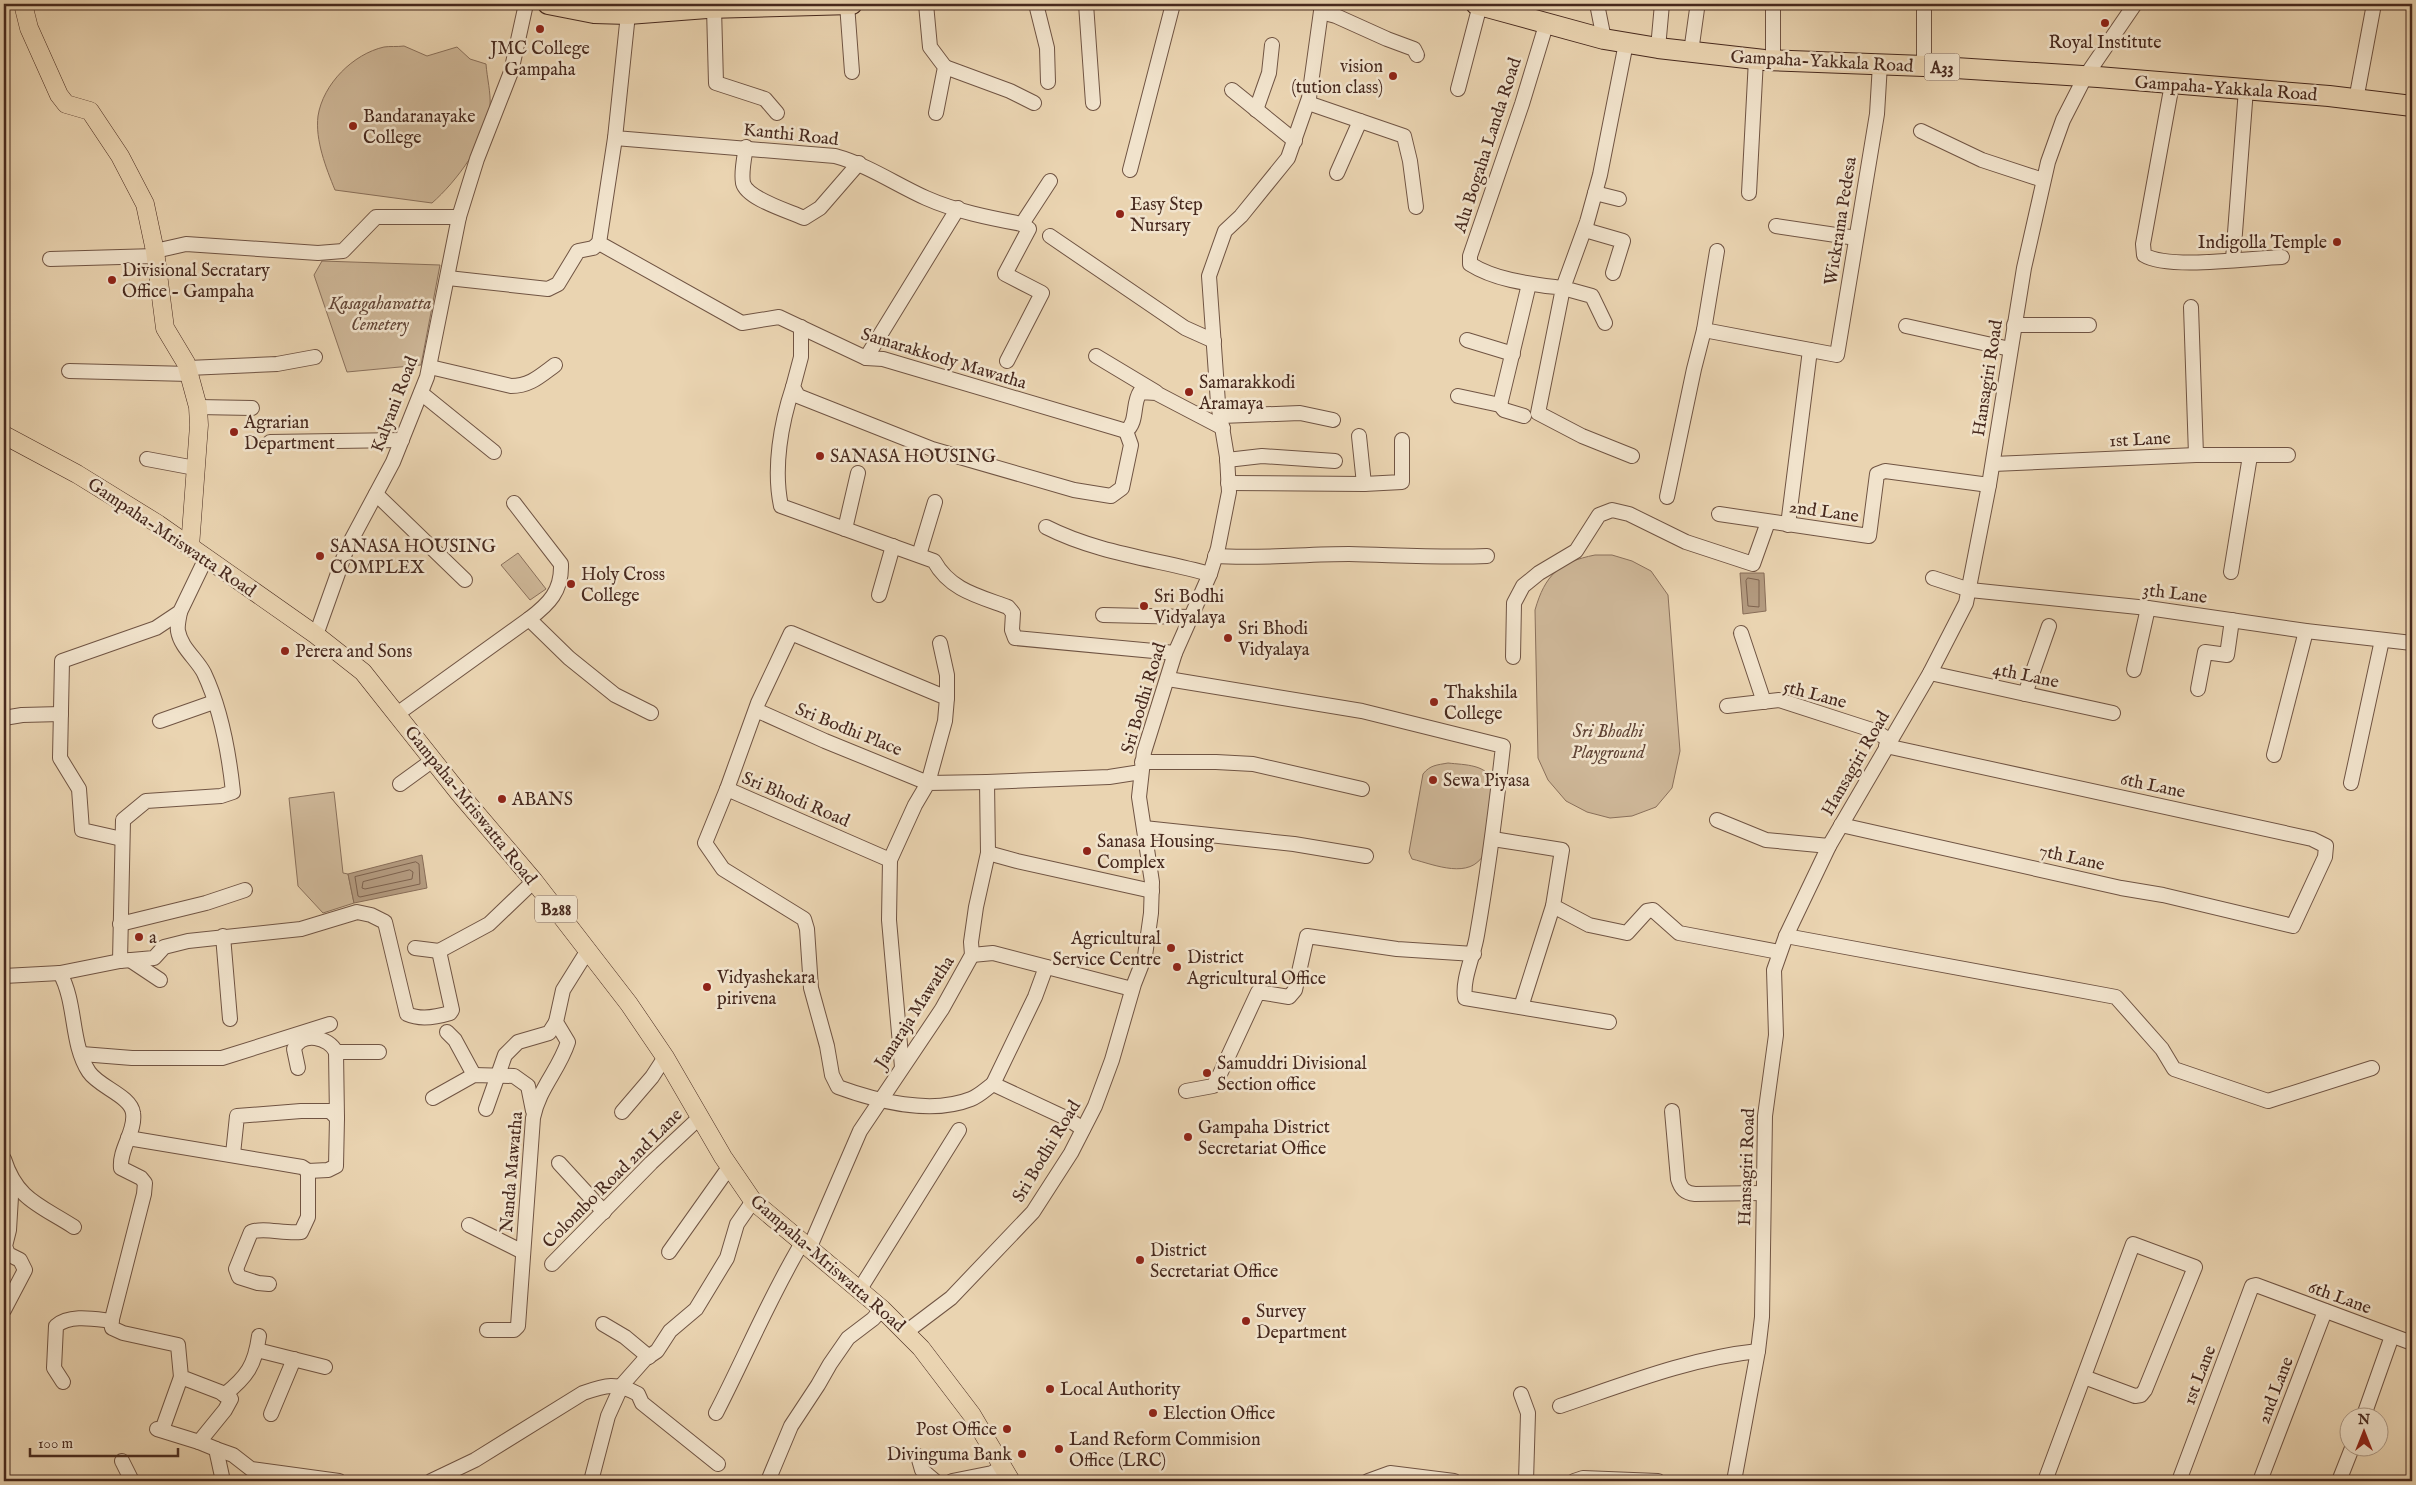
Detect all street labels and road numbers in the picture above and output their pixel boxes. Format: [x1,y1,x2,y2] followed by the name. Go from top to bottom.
[1730,46,1914,79] street label: Gampaha-Yakkala Road
[1924,54,1960,80] road number: A33
[1449,55,1528,237] street label: Alu Bogaha Landa Road
[2134,72,2318,107] street label: Gampaha-Yakkala Road
[742,119,840,152] street label: Kanthi Road
[1820,155,1863,287] street label: Wickrama Pedesa
[1968,318,2009,438] street label: Hansagiri Road
[858,323,1029,396] street label: Samarakkody Mawatha
[367,353,424,456] street label: Kalyani Road
[2109,427,2171,454] street label: 1st Lane
[83,473,260,603] street label: Gampaha-Mriswatta Road
[1788,496,1860,529] street label: 2nd Lane
[2141,579,2208,610] street label: 3th Lane
[1117,640,1172,757] street label: Sri Bodhi Road
[1991,658,2061,695] street label: 4th Lane
[1780,676,1849,715] street label: 5th Lane
[792,699,905,762] street label: Sri Bodhi Place
[1817,707,1896,820] street label: Hansagiri Road
[399,722,541,891] street label: Gampaha-Mriswatta Road
[738,767,853,834] street label: Sri Bhodi Road
[2118,768,2187,805] street label: 6th Lane
[2037,840,2107,877] street label: 7th Lane
[535,896,577,922] road number: B288
[869,952,960,1075] street label: Janaraja Mawatha
[1008,1096,1087,1207] street label: Sri Bodhi Road
[538,1104,688,1254] street label: Colombo Road 2nd Lane
[1734,1108,1761,1226] street label: Hansagiri Road
[496,1110,529,1234] street label: Nanda Mawatha
[745,1190,910,1338] street label: Gampaha-Mriswatta Road
[2305,1276,2374,1320] street label: 6th Lane
[2179,1343,2222,1408] street label: 1st Lane
[2253,1354,2300,1427] street label: 2nd Lane

